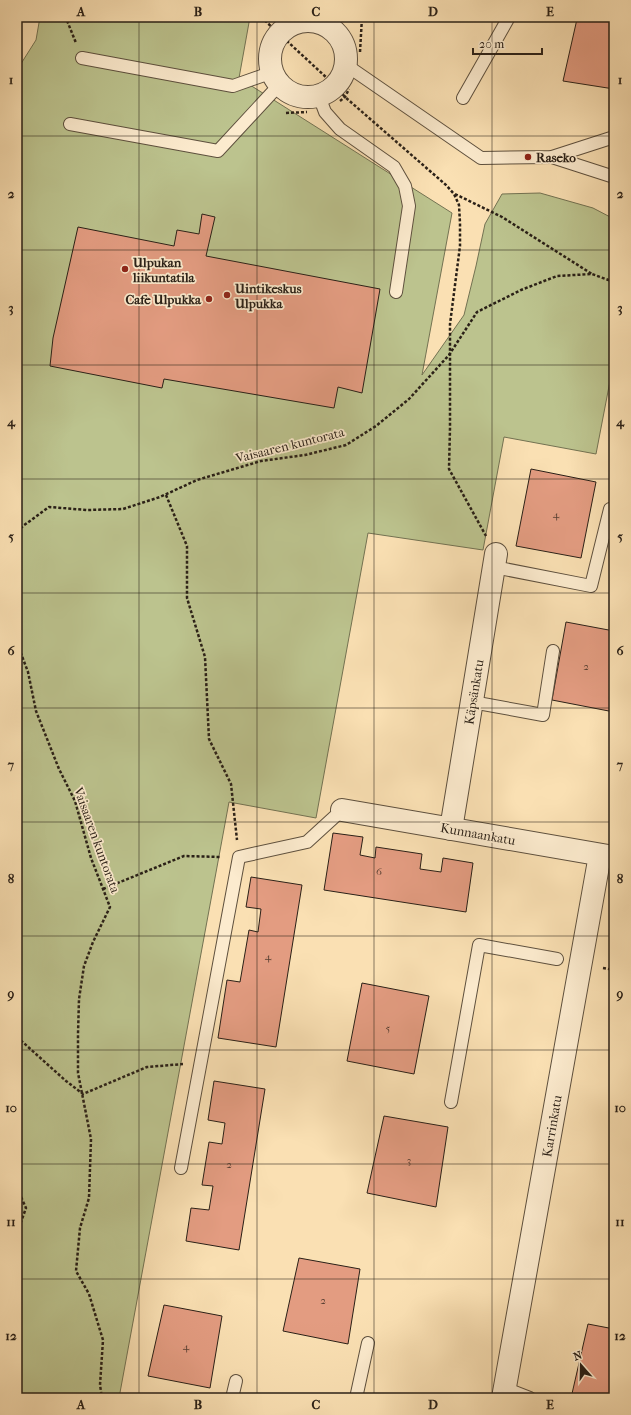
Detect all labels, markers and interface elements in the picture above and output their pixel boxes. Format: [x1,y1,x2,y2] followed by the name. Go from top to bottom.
[76,4,86,19] text: A
[194,4,203,19] text: B
[312,4,321,19] text: C
[428,4,438,19] text: D
[546,4,554,19] text: E
[473,30,542,56] scale bar
[479,37,504,51] text: 20 m
[9,72,14,87] text: 1
[618,72,623,87] text: 1
[536,150,576,165] place label: Raseko
[523,152,533,162] marker: Raseko
[8,186,15,201] text: 2
[617,186,624,201] text: 2
[132,255,196,285] place label: Ulpukan liikuntatila
[120,264,130,274] marker: Ulpukan liikuntatila
[234,281,302,312] place label: Uintikeskus Ulpukka
[222,290,232,300] marker: Uintikeskus Ulpukka
[126,292,202,308] place label: Cafe Ulpukka
[204,294,214,304] marker: Cafe Ulpukka
[8,300,14,316] text: 3
[617,300,623,316] text: 3
[6,414,16,430] text: 4
[615,414,625,430] text: 4
[233,424,347,466] street label: Vaisaaren kuntorata
[553,508,560,521] house number: 4
[8,529,14,544] text: 5
[617,529,623,544] text: 5
[7,643,15,658] text: 6
[616,643,624,658] text: 6
[461,658,487,726] street label: Käpsänkatu
[583,660,589,673] house number: 2
[7,757,15,772] text: 7
[616,757,624,772] text: 7
[71,784,123,896] street label: Vaisaaren kuntorata
[439,820,517,848] street label: Kunnaankatu
[376,865,382,878] house number: 6
[8,871,15,886] text: 8
[617,871,624,886] text: 8
[265,950,272,963] house number: 4
[7,986,15,1002] text: 9
[616,986,624,1002] text: 9
[386,1022,391,1035] house number: 5
[539,1093,565,1158] street label: Karrinkatu
[5,1100,17,1115] text: 10
[614,1100,626,1115] text: 10
[407,1154,411,1167] house number: 3
[226,1158,232,1171] house number: 2
[6,1214,16,1229] text: 11
[615,1214,625,1229] text: 11
[320,1294,326,1307] house number: 2
[5,1328,17,1343] text: 12
[614,1328,626,1343] text: 12
[183,1340,190,1353] house number: 4
[561,1345,601,1385] north arrow
[572,1348,585,1364] text: N
[76,1397,86,1412] text: A
[194,1397,203,1412] text: B
[312,1397,321,1412] text: C
[428,1397,438,1412] text: D
[546,1397,554,1412] text: E

